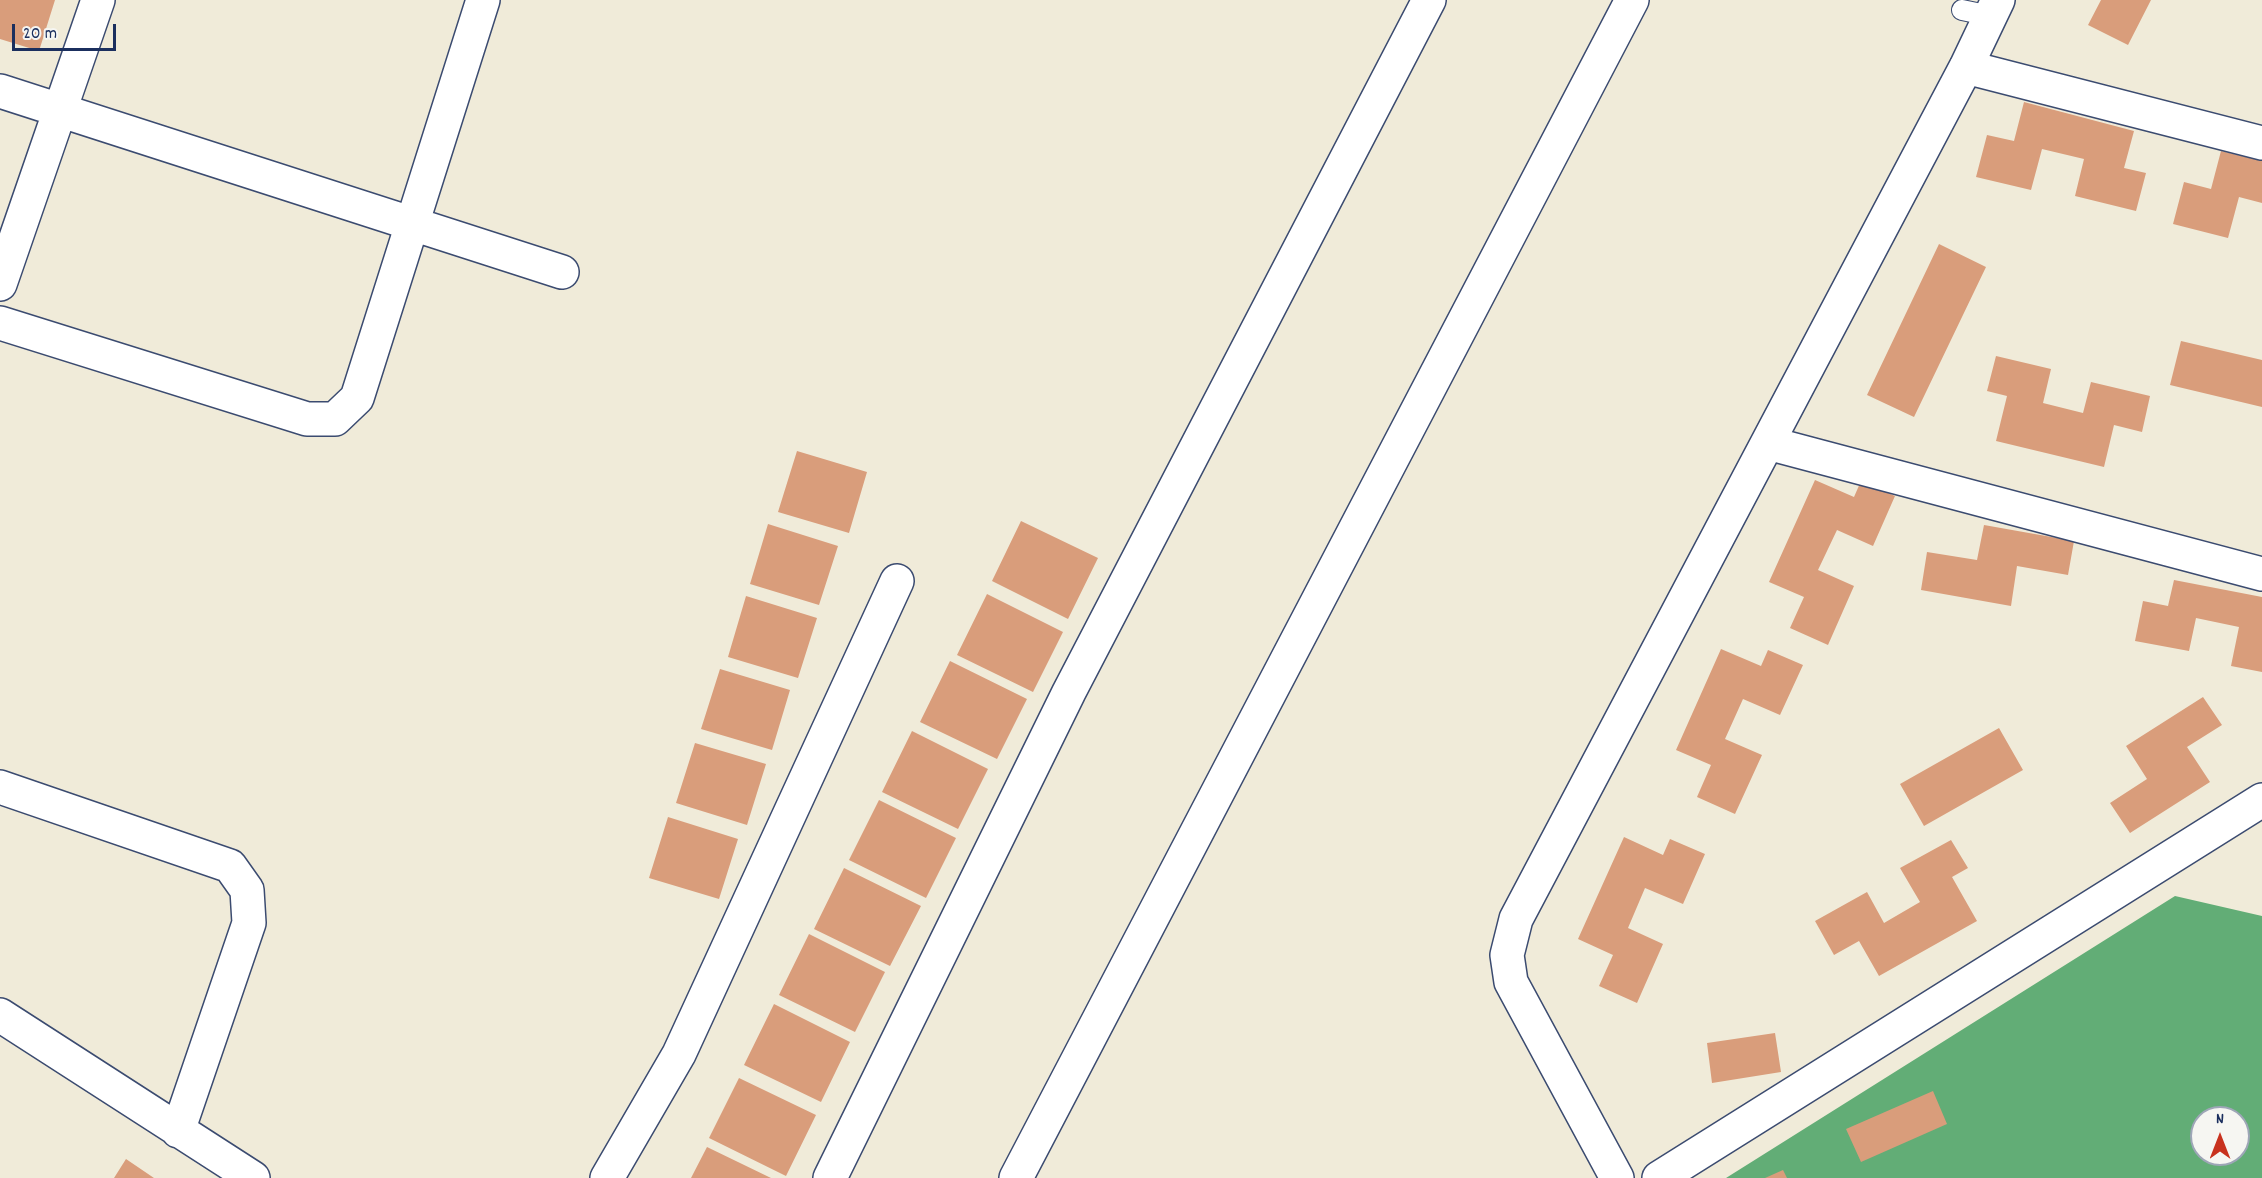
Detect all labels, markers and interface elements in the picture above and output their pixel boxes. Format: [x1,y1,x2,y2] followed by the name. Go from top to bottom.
[15,12,118,50] scale bar
[23,22,57,47] text: 20 m
[2190,1106,2250,1166] north arrow
[2216,1108,2224,1131] text: N

